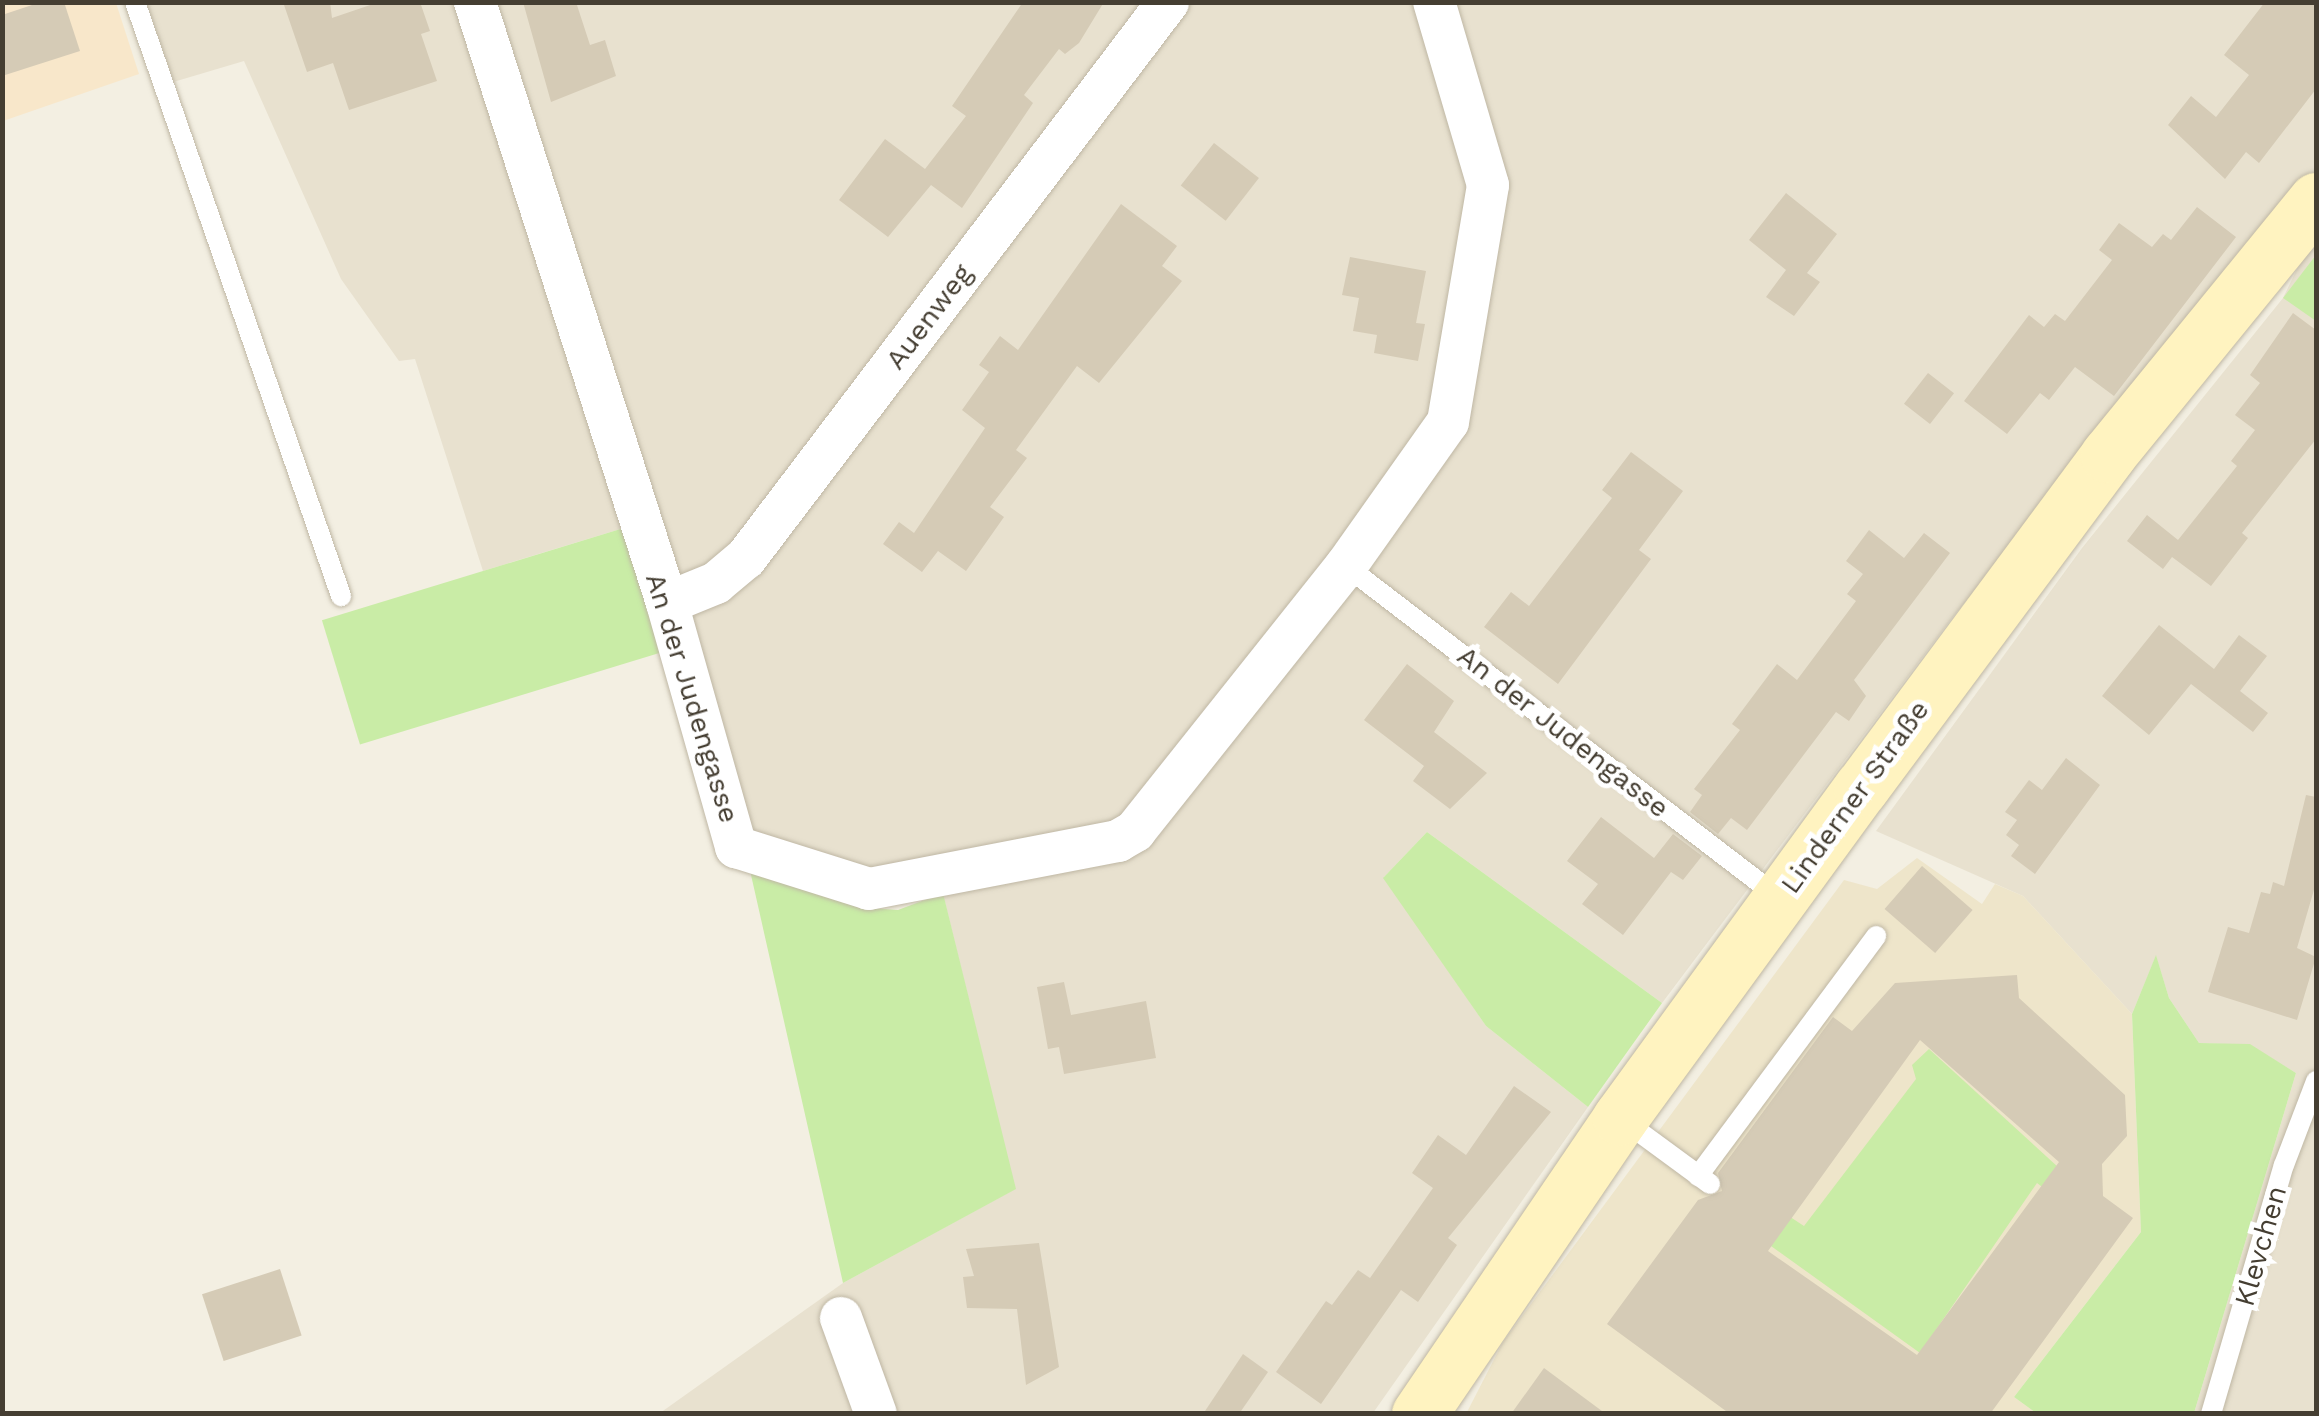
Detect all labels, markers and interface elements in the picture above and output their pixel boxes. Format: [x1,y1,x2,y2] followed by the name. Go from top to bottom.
[879,258,979,376] street label: Auenweg
[638,569,746,827] street label: An der Judengasse
[1450,639,1676,825] street label: An der Judengasse
[1773,694,1937,900] street label: Linderner Straße
[2228,1182,2294,1310] street label: Klevchen

